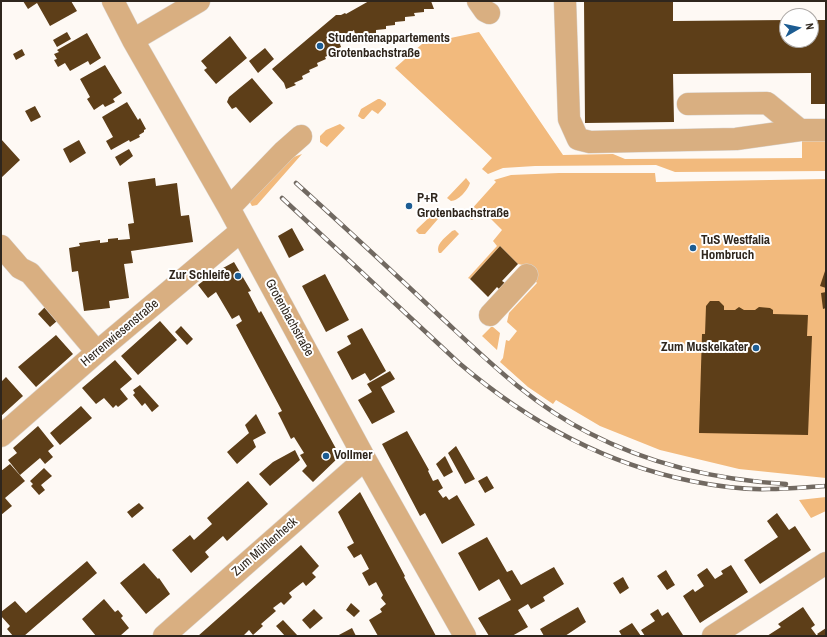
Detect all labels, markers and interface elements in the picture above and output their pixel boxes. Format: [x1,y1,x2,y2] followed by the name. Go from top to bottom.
[779,8,819,48] north arrow
[802,22,817,31] text: N
[328,31,450,62] place label: Studentenappartements Grotenbachstraße
[315,41,325,51] marker: Studentenappartements Grotenbachstraße
[417,191,509,222] place label: P+R Grotenbachstraße
[404,201,414,211] marker: P+R Grotenbachstraße
[701,233,770,264] place label: TuS Westfalia Hombruch
[688,243,698,253] marker: TuS Westfalia Hombruch
[169,268,230,284] place label: Zur Schleife
[233,271,243,281] marker: Zur Schleife
[261,277,317,359] street label: Grotenbachstraße
[78,296,162,370] street label: Herrenwiesenstraße
[661,340,748,356] place label: Zum Muskelkater
[751,343,761,353] marker: Zum Muskelkater
[334,448,372,464] place label: Vollmer
[321,451,331,461] marker: Vollmer
[229,514,301,580] street label: Zum Mühlenheck

